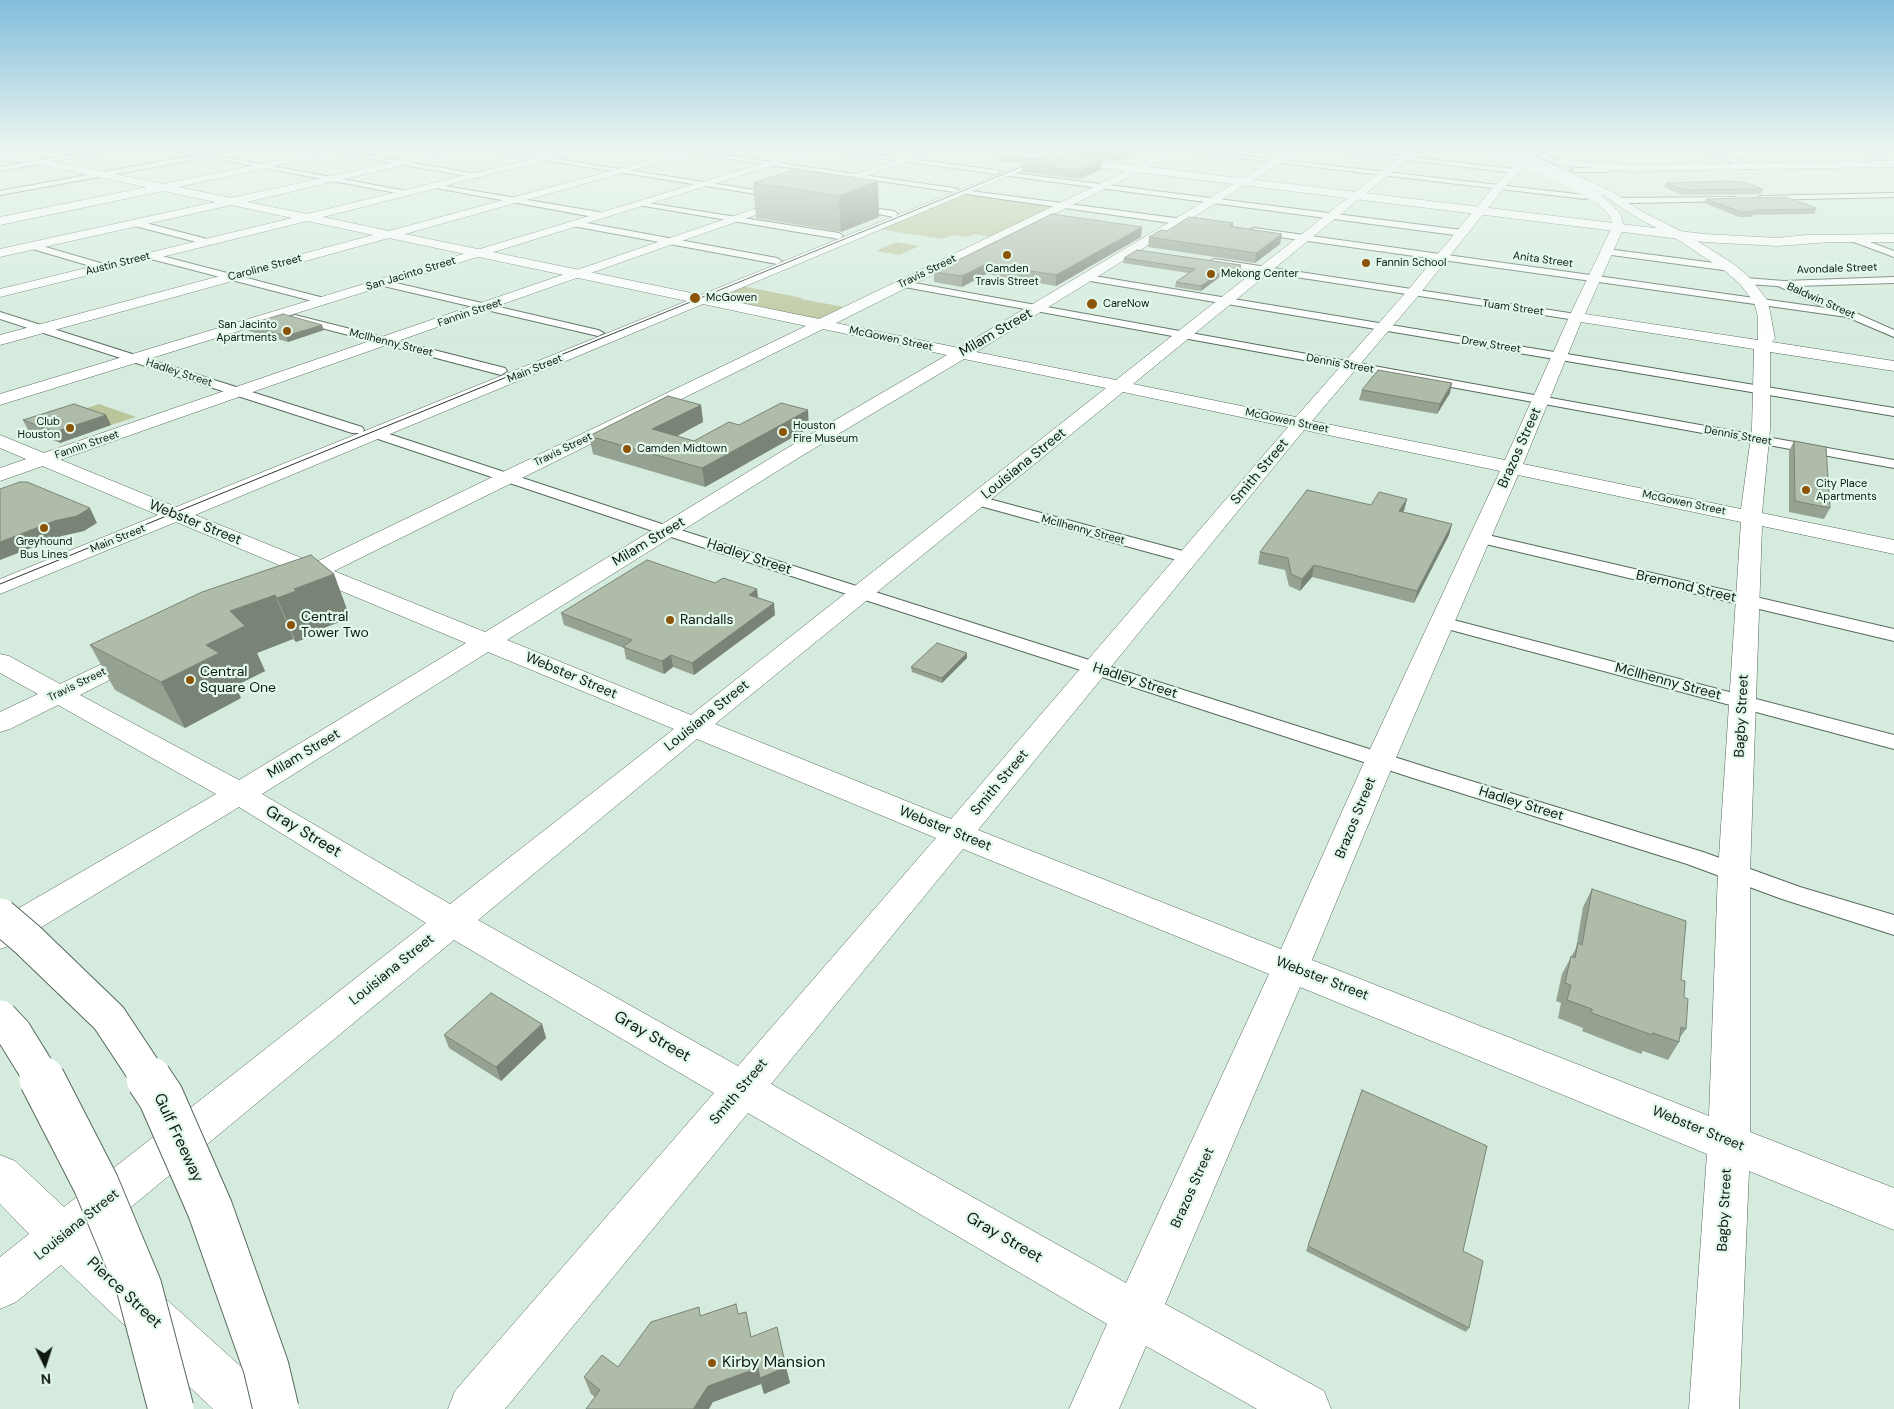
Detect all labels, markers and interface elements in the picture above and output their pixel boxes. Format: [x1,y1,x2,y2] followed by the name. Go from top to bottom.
[1001,249,1013,261] marker: Camden Travis Street
[1512,249,1574,271] street label: Anita Street
[84,250,152,278] street label: Austin Street
[227,252,303,284] street label: Caroline Street
[896,252,958,292] street label: Travis Street
[365,254,457,294] street label: San Jacinto Street
[1376,256,1446,270] place label: Fannin School
[1360,257,1372,269] marker: Fannin School
[1796,261,1878,277] street label: Avondale Street
[975,262,1039,288] place label: Camden Travis Street
[1221,267,1298,281] place label: Mekong Center
[1205,268,1217,280] marker: Mekong Center
[1785,280,1857,322] street label: Baldwin Street
[688,291,702,305] marker: McGowen
[706,291,757,305] place label: McGowen
[436,296,504,330] street label: Fannin Street
[1085,297,1099,311] marker: CareNow
[1103,297,1149,311] place label: CareNow
[1481,297,1545,319] street label: Tuam Street
[956,305,1036,361] street label: Milam Street
[216,318,277,344] place label: San Jacinto Apartments
[848,324,934,354] street label: McGowen Street
[281,325,293,337] marker: San Jacinto Apartments
[348,326,434,360] street label: McIlhenny Street
[1460,334,1522,356] street label: Drew Street
[506,352,564,386] street label: Main Street
[1305,352,1375,376] street label: Dennis Street
[144,356,214,390] street label: Hadley Street
[1495,405,1545,491] street label: Brazos Street
[1244,406,1330,436] street label: McGowen Street
[17,415,60,441] place label: Club Houston
[793,419,858,445] place label: Houston Fire Museum
[64,422,76,434] marker: Club Houston
[1703,424,1773,448] street label: Dennis Street
[978,425,1070,503] street label: Louisiana Street
[777,426,789,438] marker: Houston Fire Museum
[53,428,121,462] street label: Fannin Street
[532,430,594,470] street label: Travis Street
[1228,436,1292,508] street label: Smith Street
[637,442,727,456] place label: Camden Midtown
[621,443,633,455] marker: Camden Midtown
[1816,477,1877,503] place label: City Place Apartments
[1800,484,1812,496] marker: City Place Apartments
[1641,488,1727,518] street label: McGowen Street
[146,497,244,549] street label: Webster Street
[1040,513,1126,547] street label: McIlhenny Street
[610,514,688,570] street label: Milam Street
[38,522,50,534] marker: Greyhound Bus Lines
[89,522,147,556] street label: Main Street
[16,535,72,561] place label: Greyhound Bus Lines
[705,535,793,579] street label: Hadley Street
[1634,567,1738,607] street label: Bremond Street
[301,609,369,642] place label: Central Tower Two
[680,612,733,628] place label: Randalls
[664,614,676,626] marker: Randalls
[285,619,297,631] marker: Central Tower Two
[523,649,619,703] street label: Webster Street
[1091,659,1179,703] street label: Hadley Street
[1613,660,1723,704] street label: McIlhenny Street
[200,664,276,696] place label: Central Square One
[46,665,108,705] street label: Travis Street
[184,674,196,686] marker: Central Square One
[1731,674,1753,758] street label: Bagby Street
[661,677,753,755] street label: Louisiana Street
[265,726,343,782] street label: Milam Street
[968,747,1032,819] street label: Smith Street
[1332,775,1380,861] street label: Brazos Street
[1477,783,1565,825] street label: Hadley Street
[262,802,344,862] street label: Gray Street
[896,803,994,855] street label: Webster Street
[346,931,438,1009] street label: Louisiana Street
[1273,954,1371,1004] street label: Webster Street
[610,1007,694,1067] street label: Gray Street
[707,1056,771,1128] street label: Smith Street
[149,1090,207,1186] street label: Gulf Freeway
[1649,1103,1747,1155] street label: Webster Street
[1168,1145,1218,1231] street label: Brazos Street
[1714,1168,1736,1252] street label: Bagby Street
[31,1186,123,1264] street label: Louisiana Street
[962,1208,1046,1268] street label: Gray Street
[82,1253,166,1333] street label: Pierce Street
[20,1339,70,1389] north arrow
[722,1353,826,1373] place label: Kirby Mansion
[706,1357,718,1369] marker: Kirby Mansion
[40,1370,52,1388] text: N

